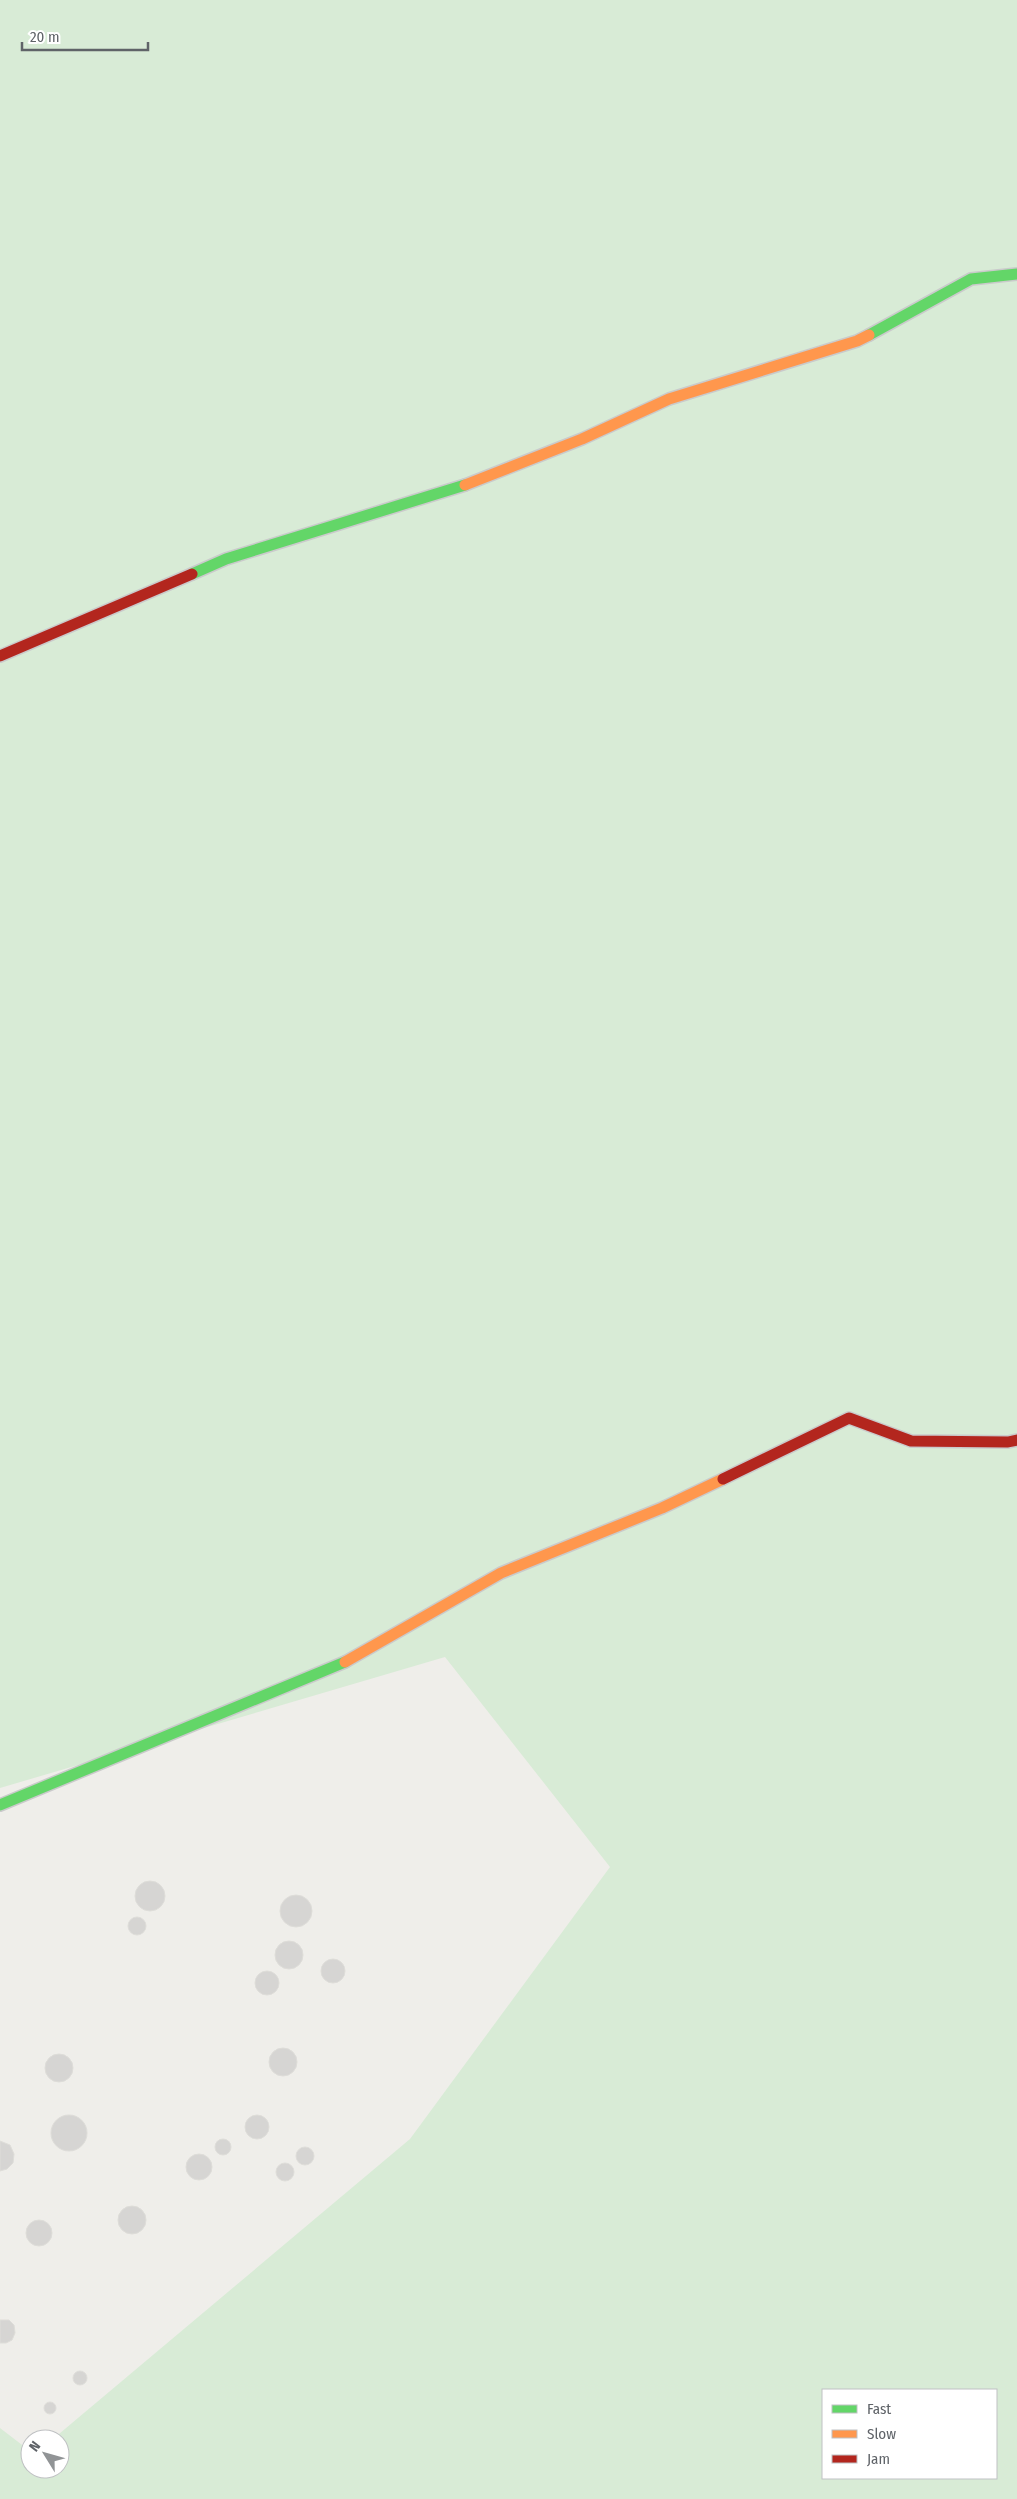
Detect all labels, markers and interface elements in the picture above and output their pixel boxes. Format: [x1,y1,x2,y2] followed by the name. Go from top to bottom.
[22,20,149,52] scale bar
[30,28,60,46] text: 20 m
[822,2389,997,2479] legend
[867,2400,891,2418] text: Fast
[867,2425,896,2443] text: Slow
[20,2429,70,2479] north arrow
[26,2438,44,2455] text: N
[867,2450,890,2468] text: Jam

